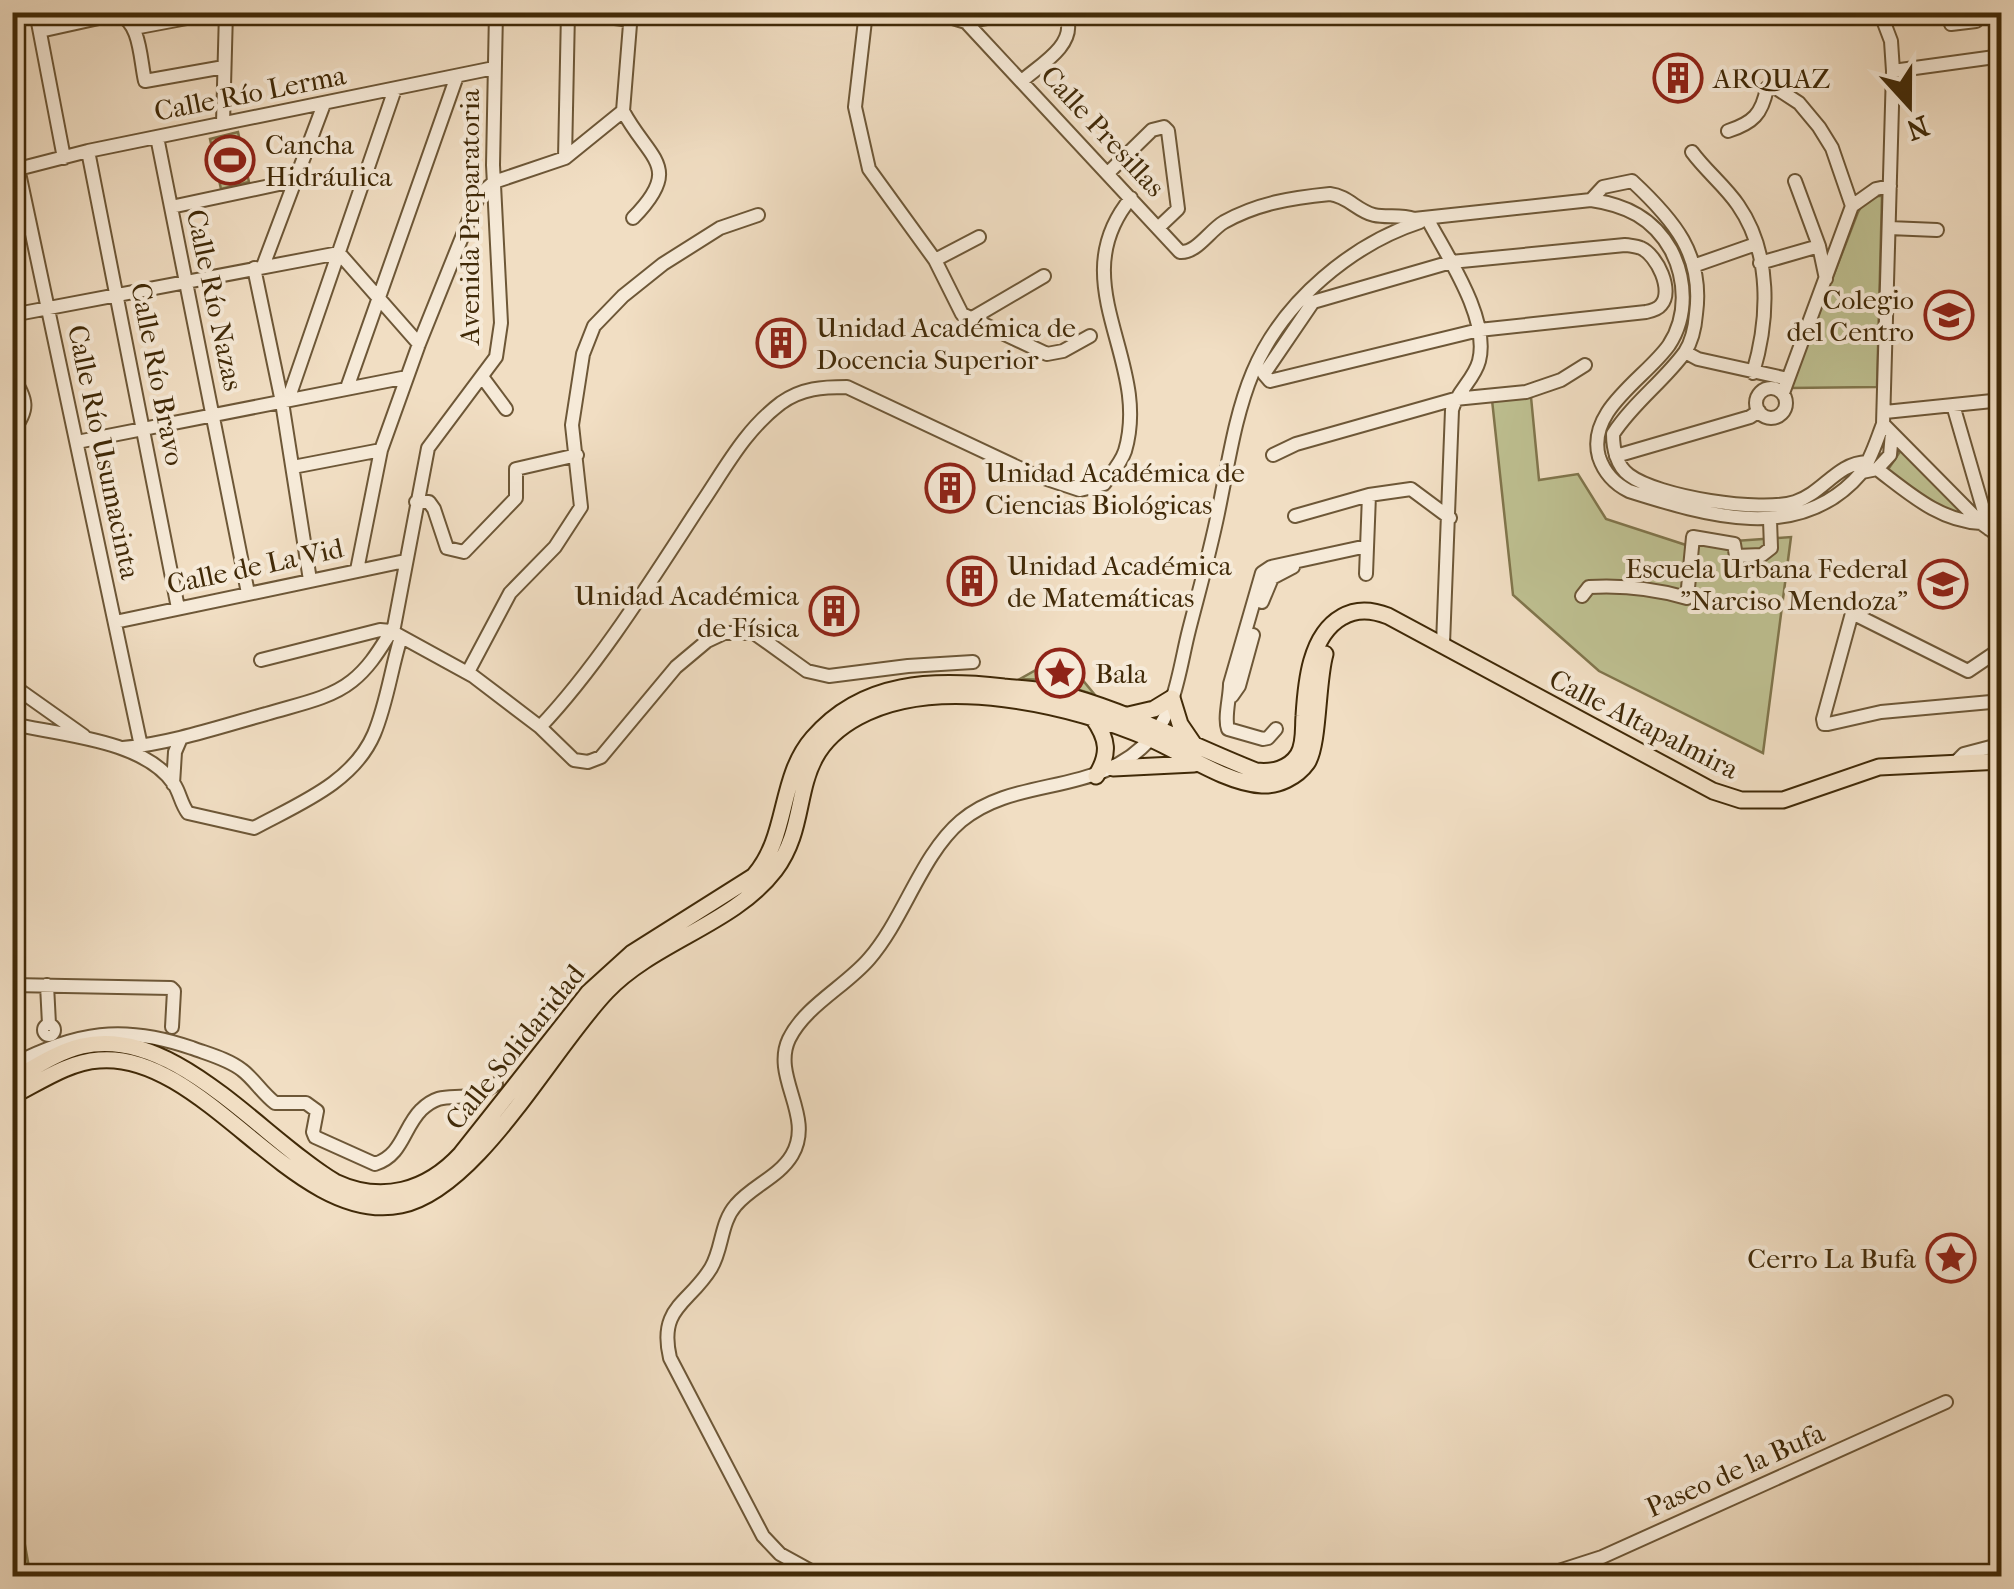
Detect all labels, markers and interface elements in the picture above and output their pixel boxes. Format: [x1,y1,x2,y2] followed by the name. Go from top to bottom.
[1652,52,1704,104] building icon: ARQUAZ
[1859,55,1959,155] north arrow
[151,58,350,128] street label: Calle Río Lerma
[1034,59,1172,203] street label: Calle Presillas
[1712,62,1831,95] place label: ARQUAZ
[453,88,486,346] street label: Avenida Preparatoria
[1901,109,1934,147] text: N
[265,128,393,193] place label: Cancha Hidráulica
[204,134,256,186] sports icon: Cancha Hidráulica
[180,206,250,394] street label: Calle Río Nazas
[124,280,192,468] street label: Calle Río Bravo
[1787,283,1914,348] place label: Colegio del Centro
[1923,289,1975,341] school or university icon: Colegio del Centro
[816,311,1076,376] place label: Unidad Académica de Docencia Superior
[755,317,807,369] building icon: Unidad Académica de Docencia Superior
[61,322,147,583] street label: Calle Río Usumacinta
[985,456,1245,521] place label: Unidad Académica de Ciencias Biológicas
[924,462,976,514] building icon: Unidad Académica de Ciencias Biológicas
[164,531,347,601] street label: Calle de La Vid
[1007,549,1233,614] place label: Unidad Académica de Matemáticas
[1625,552,1908,617] place label: Escuela Urbana Federal "Narciso Mendoza"
[946,555,998,607] building icon: Unidad Académica de Matemáticas
[1917,558,1969,610] school or university icon: Escuela Urbana Federal "Narciso Mendoza"
[574,579,800,644] place label: Unidad Académica de Física
[808,585,860,637] building icon: Unidad Académica de Física
[1034,647,1086,699] place icon: Bala
[1095,657,1148,690] place label: Bala
[1544,662,1745,786] street label: Calle Altapalmira
[438,957,592,1136] street label: Calle Solidaridad
[1925,1232,1977,1284] place icon: Cerro La Bufa
[1747,1242,1917,1275] place label: Cerro La Bufa
[1641,1415,1830,1524] street label: Paseo de la Bufa

